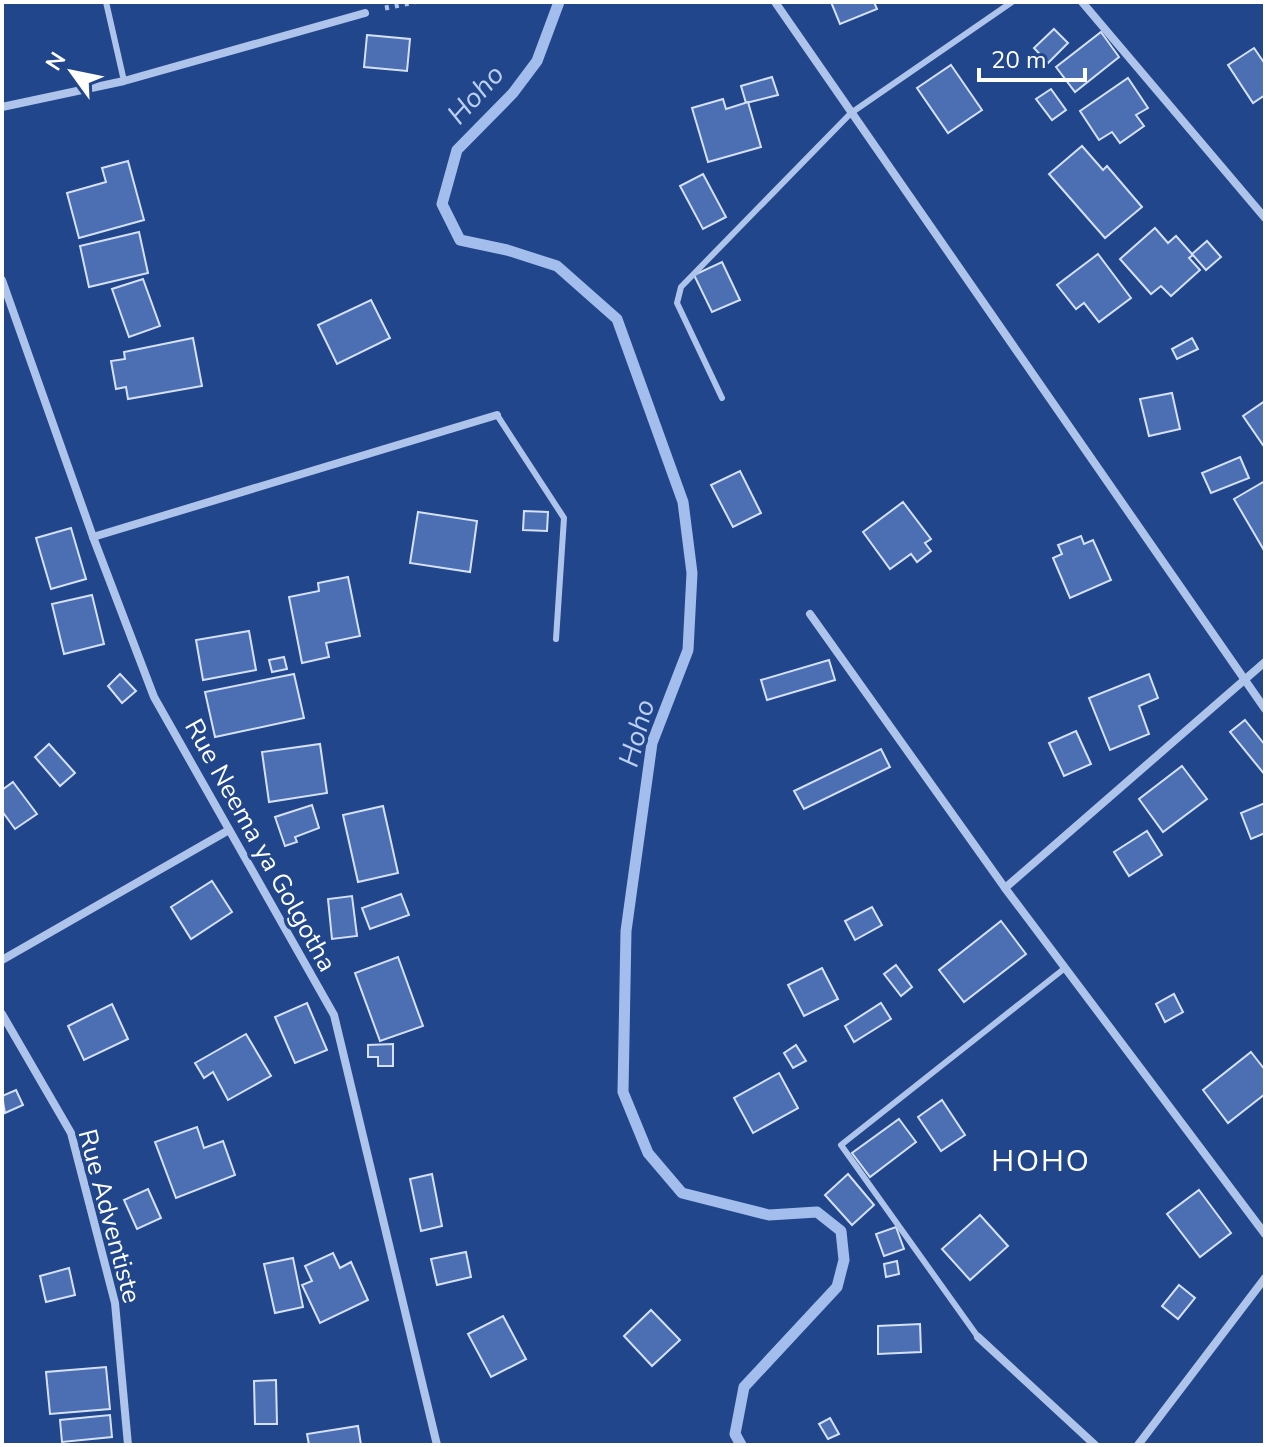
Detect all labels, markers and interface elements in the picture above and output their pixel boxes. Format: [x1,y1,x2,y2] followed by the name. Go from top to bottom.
[32,32,112,112] north arrow
[979,32,1085,82] scale bar
[991,44,1047,76] text: 20 m
[39,47,73,77] text: N
[439,57,513,133] water label: Hoho
[610,695,664,771] water label: Hoho
[176,713,345,978] street label: Rue Neema ya Golgotha
[70,1125,150,1307] street label: Rue Adventiste
[991,1141,1091,1182] district label: HOHO

